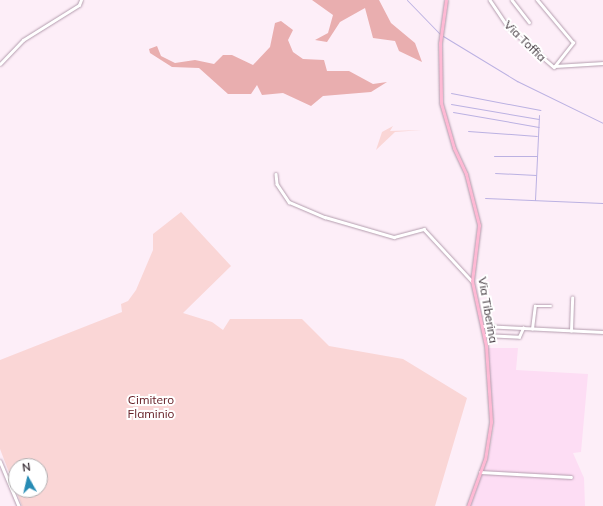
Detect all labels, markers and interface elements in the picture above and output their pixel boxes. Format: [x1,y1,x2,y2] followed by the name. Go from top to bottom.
[501,18,549,64] street label: Via Toffia
[475,276,501,344] street label: Via Tiberina
[128,393,174,421] park label: Cimitero Flaminio
[8,458,48,498] north arrow
[21,460,32,475] text: N

